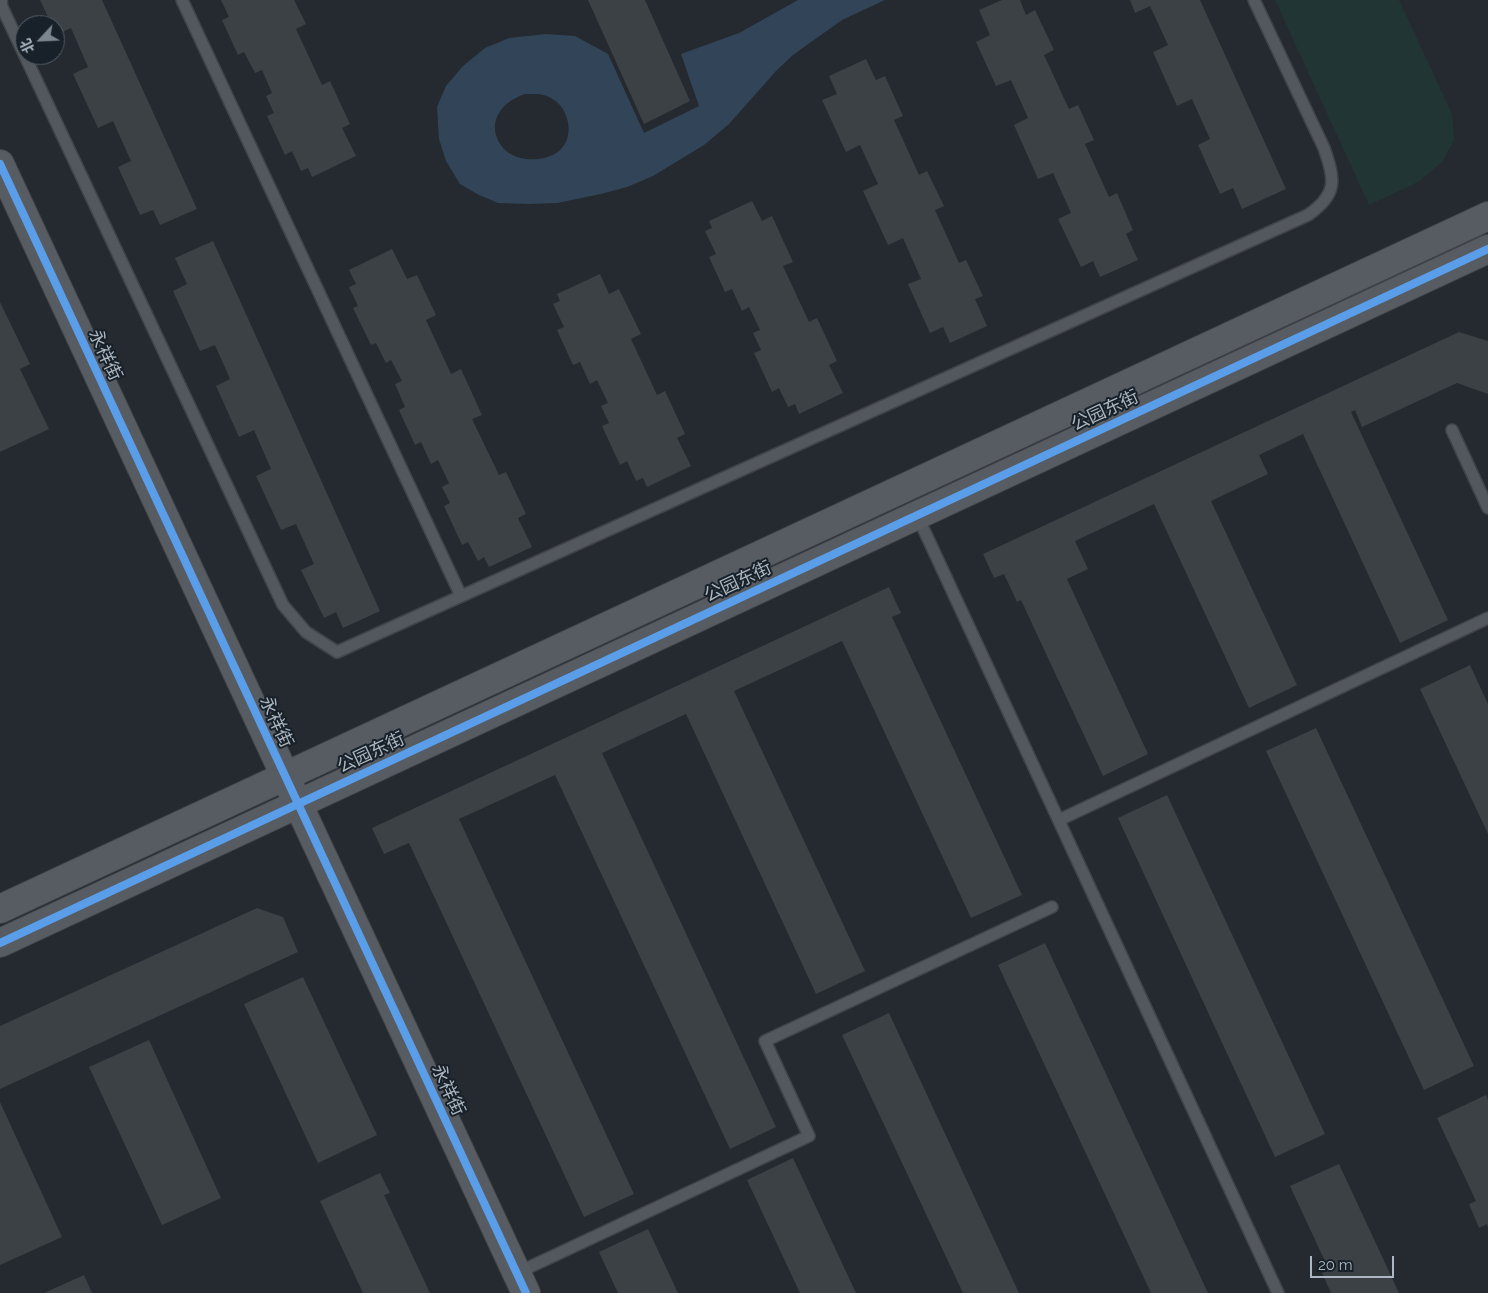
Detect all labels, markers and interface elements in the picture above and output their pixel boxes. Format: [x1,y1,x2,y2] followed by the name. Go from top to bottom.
[15,15,65,65] north arrow
[17,36,38,56] text: 北
[84,326,126,384] street label: 永祥街
[1068,386,1142,436] street label: 公园东街
[701,557,775,607] street label: 公园东街
[255,693,297,751] street label: 永祥街
[334,728,408,778] street label: 公园东街
[427,1061,469,1119] street label: 永祥街
[1313,1246,1397,1278] scale bar
[1318,1256,1353,1274] text: 20 m

